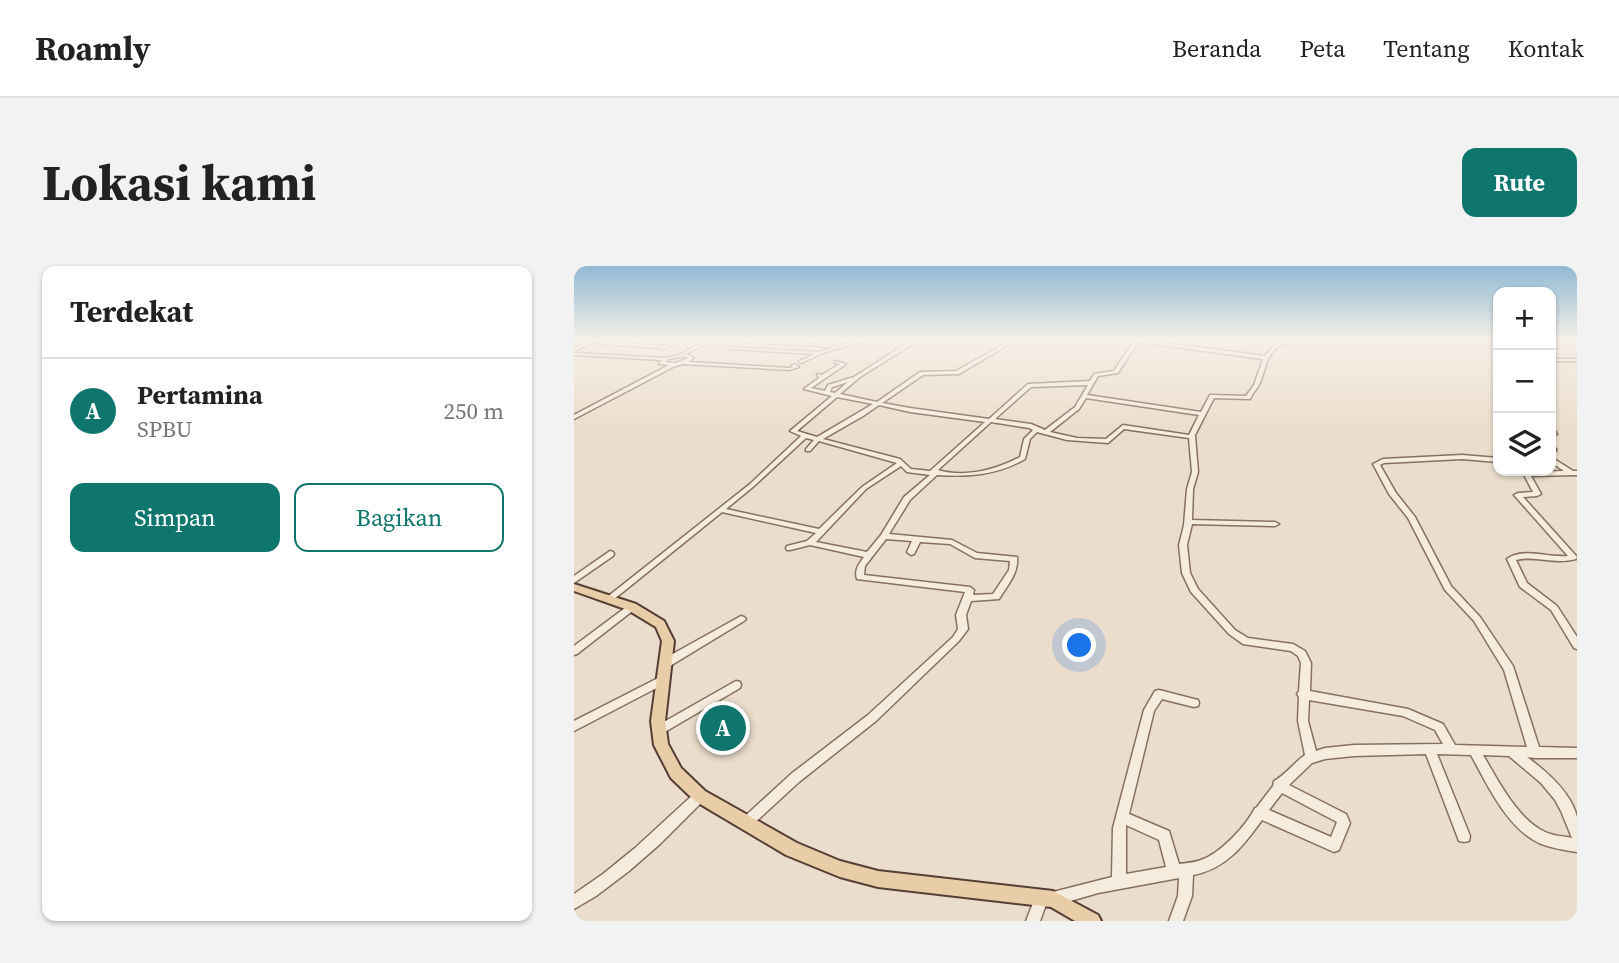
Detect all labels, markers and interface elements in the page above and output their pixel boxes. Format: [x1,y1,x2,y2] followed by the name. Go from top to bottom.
[35,26,151,71] text: Roamly
[1172,32,1261,65] text: Beranda
[1299,32,1345,65] text: Peta
[1383,32,1470,65] text: Tentang
[1508,32,1584,65] text: Kontak
[1462,148,1577,217] button: Rute
[42,149,316,216] text: Lokasi kami
[1493,287,1556,476] map controls
[1493,287,1556,350] button: +
[70,291,193,332] text: Terdekat
[1493,350,1556,413] button: −
[137,377,263,413] text: Pertamina
[85,395,101,427] text: A
[443,395,504,427] text: 250 m
[137,413,192,445] text: SPBU
[1493,413,1556,476] button: layers
[70,483,280,552] button: Simpan
[294,483,504,552] button: Bagikan
[1062,628,1096,662] your location
[700,702,746,754] pin: A

